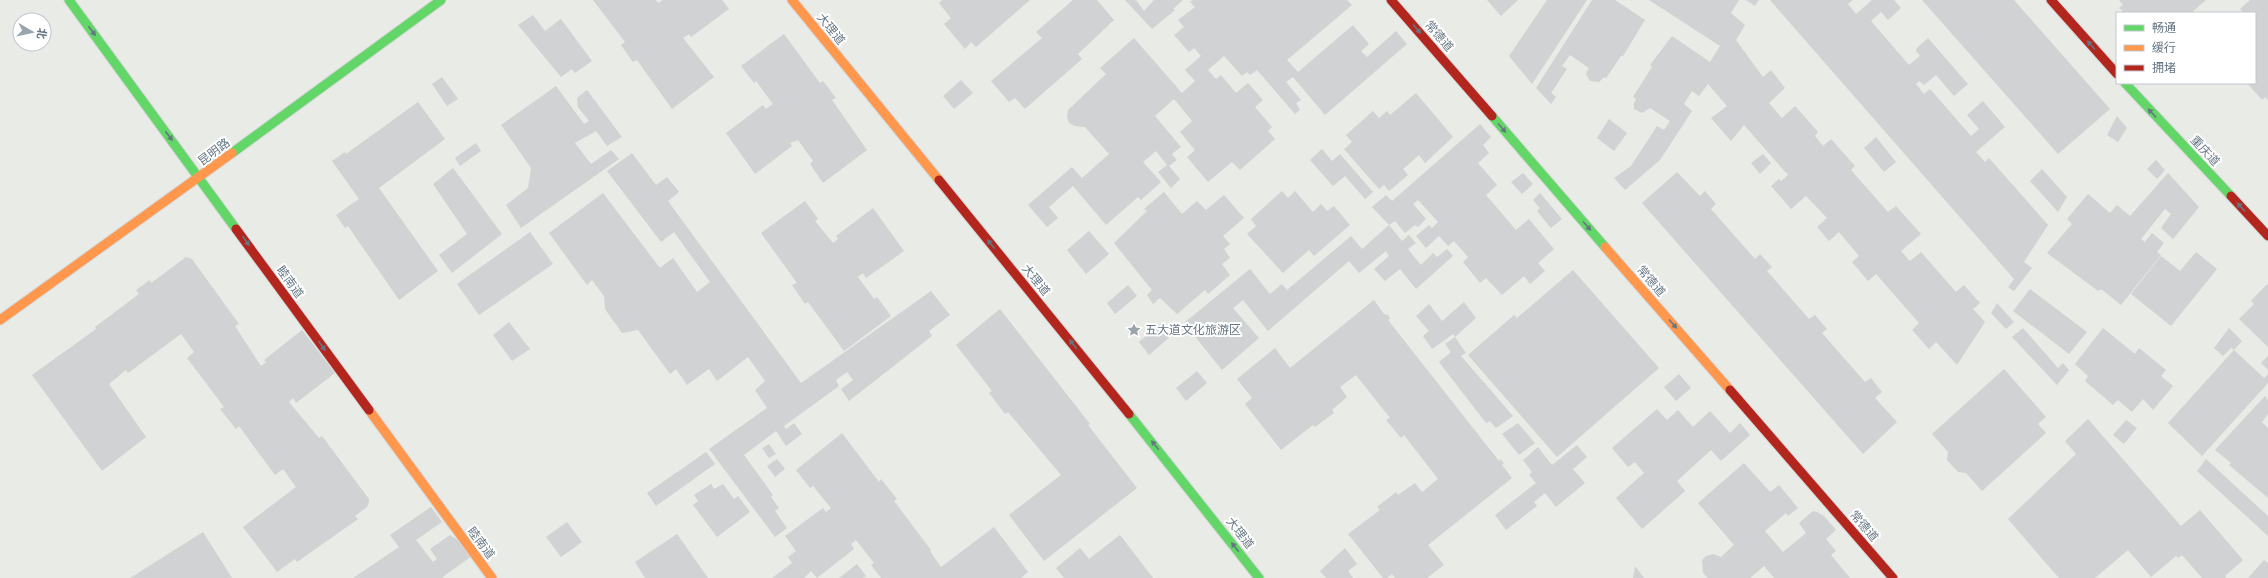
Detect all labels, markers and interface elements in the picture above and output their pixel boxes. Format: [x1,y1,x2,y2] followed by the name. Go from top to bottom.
[813,9,849,48] street label: 大理道
[12,12,52,52] north arrow
[2116,12,2256,84] legend
[1421,17,1458,55] street label: 常德道
[2152,19,2176,36] text: 畅通
[1412,25,1421,34] one-way arrow
[88,26,96,37] one-way arrow
[34,27,51,40] text: 北
[2152,39,2176,56] text: 缓行
[2086,40,2096,50] one-way arrow
[2152,59,2176,76] text: 拥堵
[2148,108,2157,117] one-way arrow
[1498,122,1507,133] one-way arrow
[165,130,173,141] one-way arrow
[2187,132,2224,170] street label: 重庆道
[194,134,233,169] street label: 昆明路
[2237,202,2246,212] one-way arrow
[1583,221,1592,231] one-way arrow
[242,236,250,246] one-way arrow
[986,238,995,249] one-way arrow
[1018,260,1054,299] street label: 大理道
[273,262,308,301] street label: 睦南道
[1633,262,1670,300] street label: 常德道
[1668,319,1677,329] one-way arrow
[1145,321,1241,338] place label: 五大道文化旅游区
[1126,322,1142,338] place icon: 五大道文化旅游区
[1068,339,1077,350] one-way arrow
[318,341,326,352] one-way arrow
[1150,440,1159,451] one-way arrow
[1846,507,1883,545] street label: 常德道
[1223,513,1258,552] street label: 大理道
[464,523,499,562] street label: 睦南道
[1231,542,1240,553] one-way arrow

